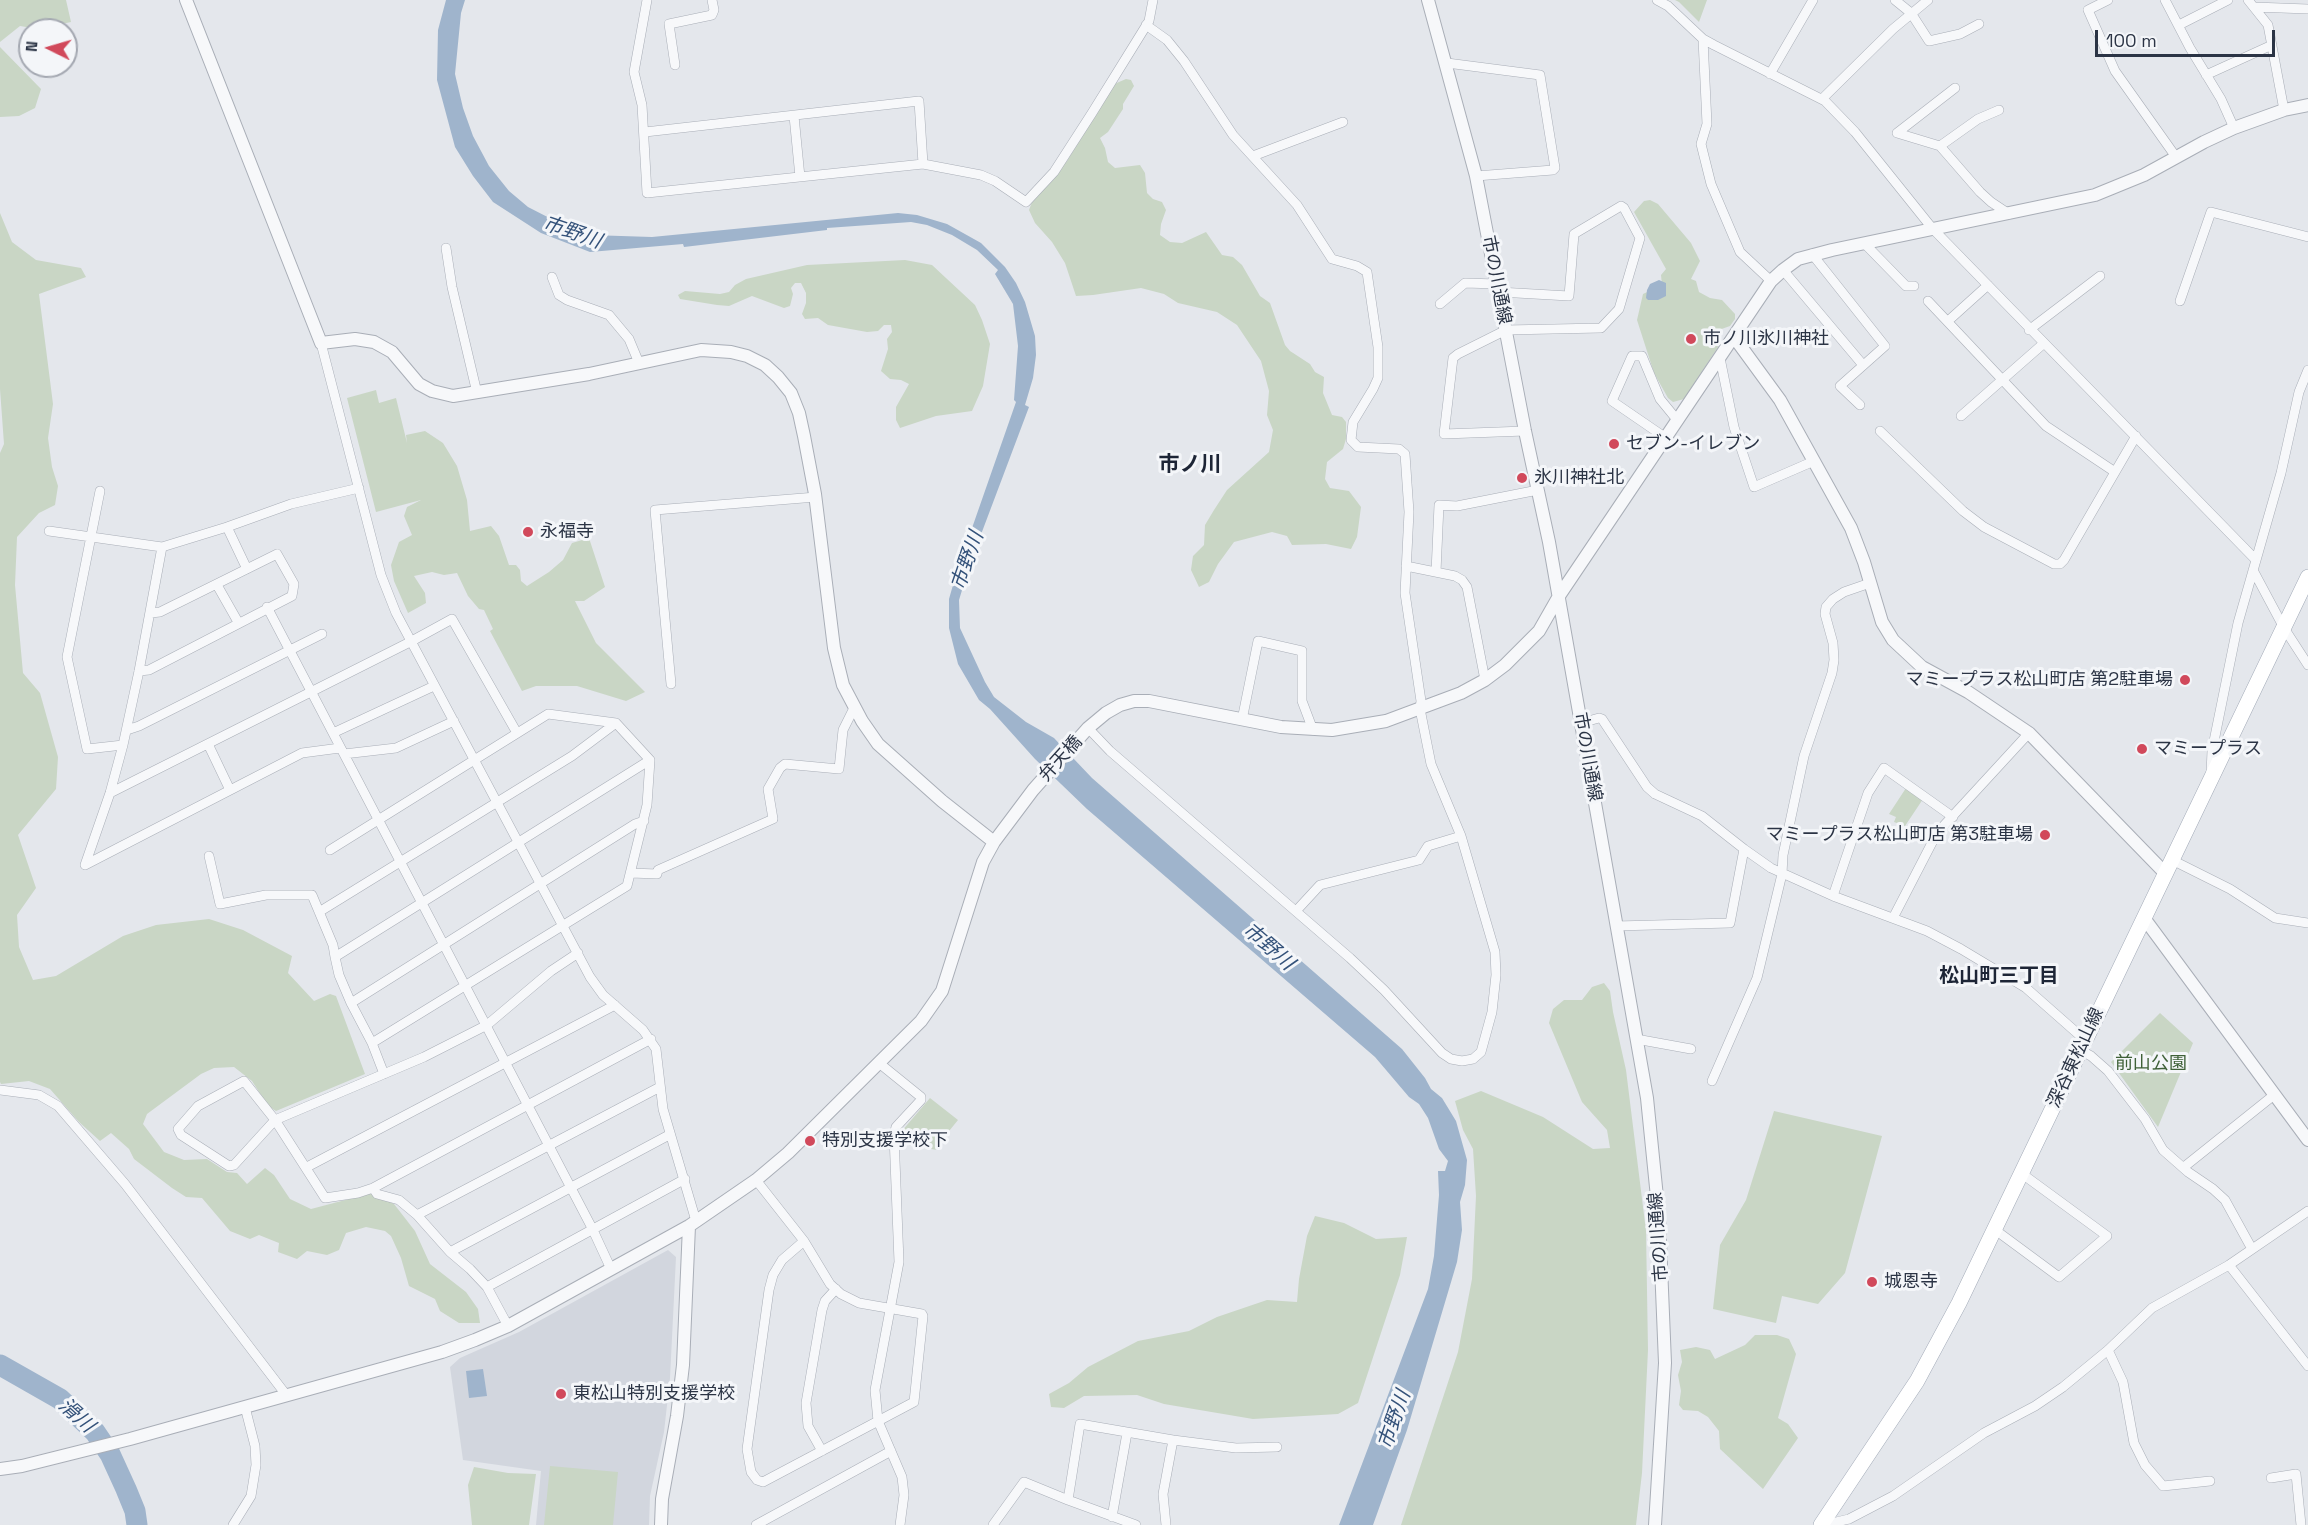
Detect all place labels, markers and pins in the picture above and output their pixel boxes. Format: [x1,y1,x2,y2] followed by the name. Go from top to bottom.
[1703,328,1829,350] place label: 市ノ川氷川神社
[1684,332,1698,346] marker: 市ノ川氷川神社
[1626,433,1760,455] place label: セブン-イレブン
[1607,437,1621,451] marker: セブン-イレブン
[1534,467,1624,489] place label: 氷川神社北
[1515,471,1529,485] marker: 氷川神社北
[540,521,594,543] place label: 永福寺
[521,525,535,539] marker: 永福寺
[1906,669,2173,691] place label: マミープラス松山町店 第2駐車場
[2178,673,2192,687] marker: マミープラス松山町店 第2駐車場
[2154,738,2262,760] place label: マミープラス
[2135,742,2149,756] marker: マミープラス
[1766,824,2033,846] place label: マミープラス松山町店 第3駐車場
[2038,828,2052,842] marker: マミープラス松山町店 第3駐車場
[822,1130,948,1152] place label: 特別支援学校下
[803,1134,817,1148] marker: 特別支援学校下
[1884,1271,1938,1293] place label: 城恩寺
[1865,1275,1879,1289] marker: 城恩寺
[573,1383,735,1405] place label: 東松山特別支援学校
[554,1387,568,1401] marker: 東松山特別支援学校

